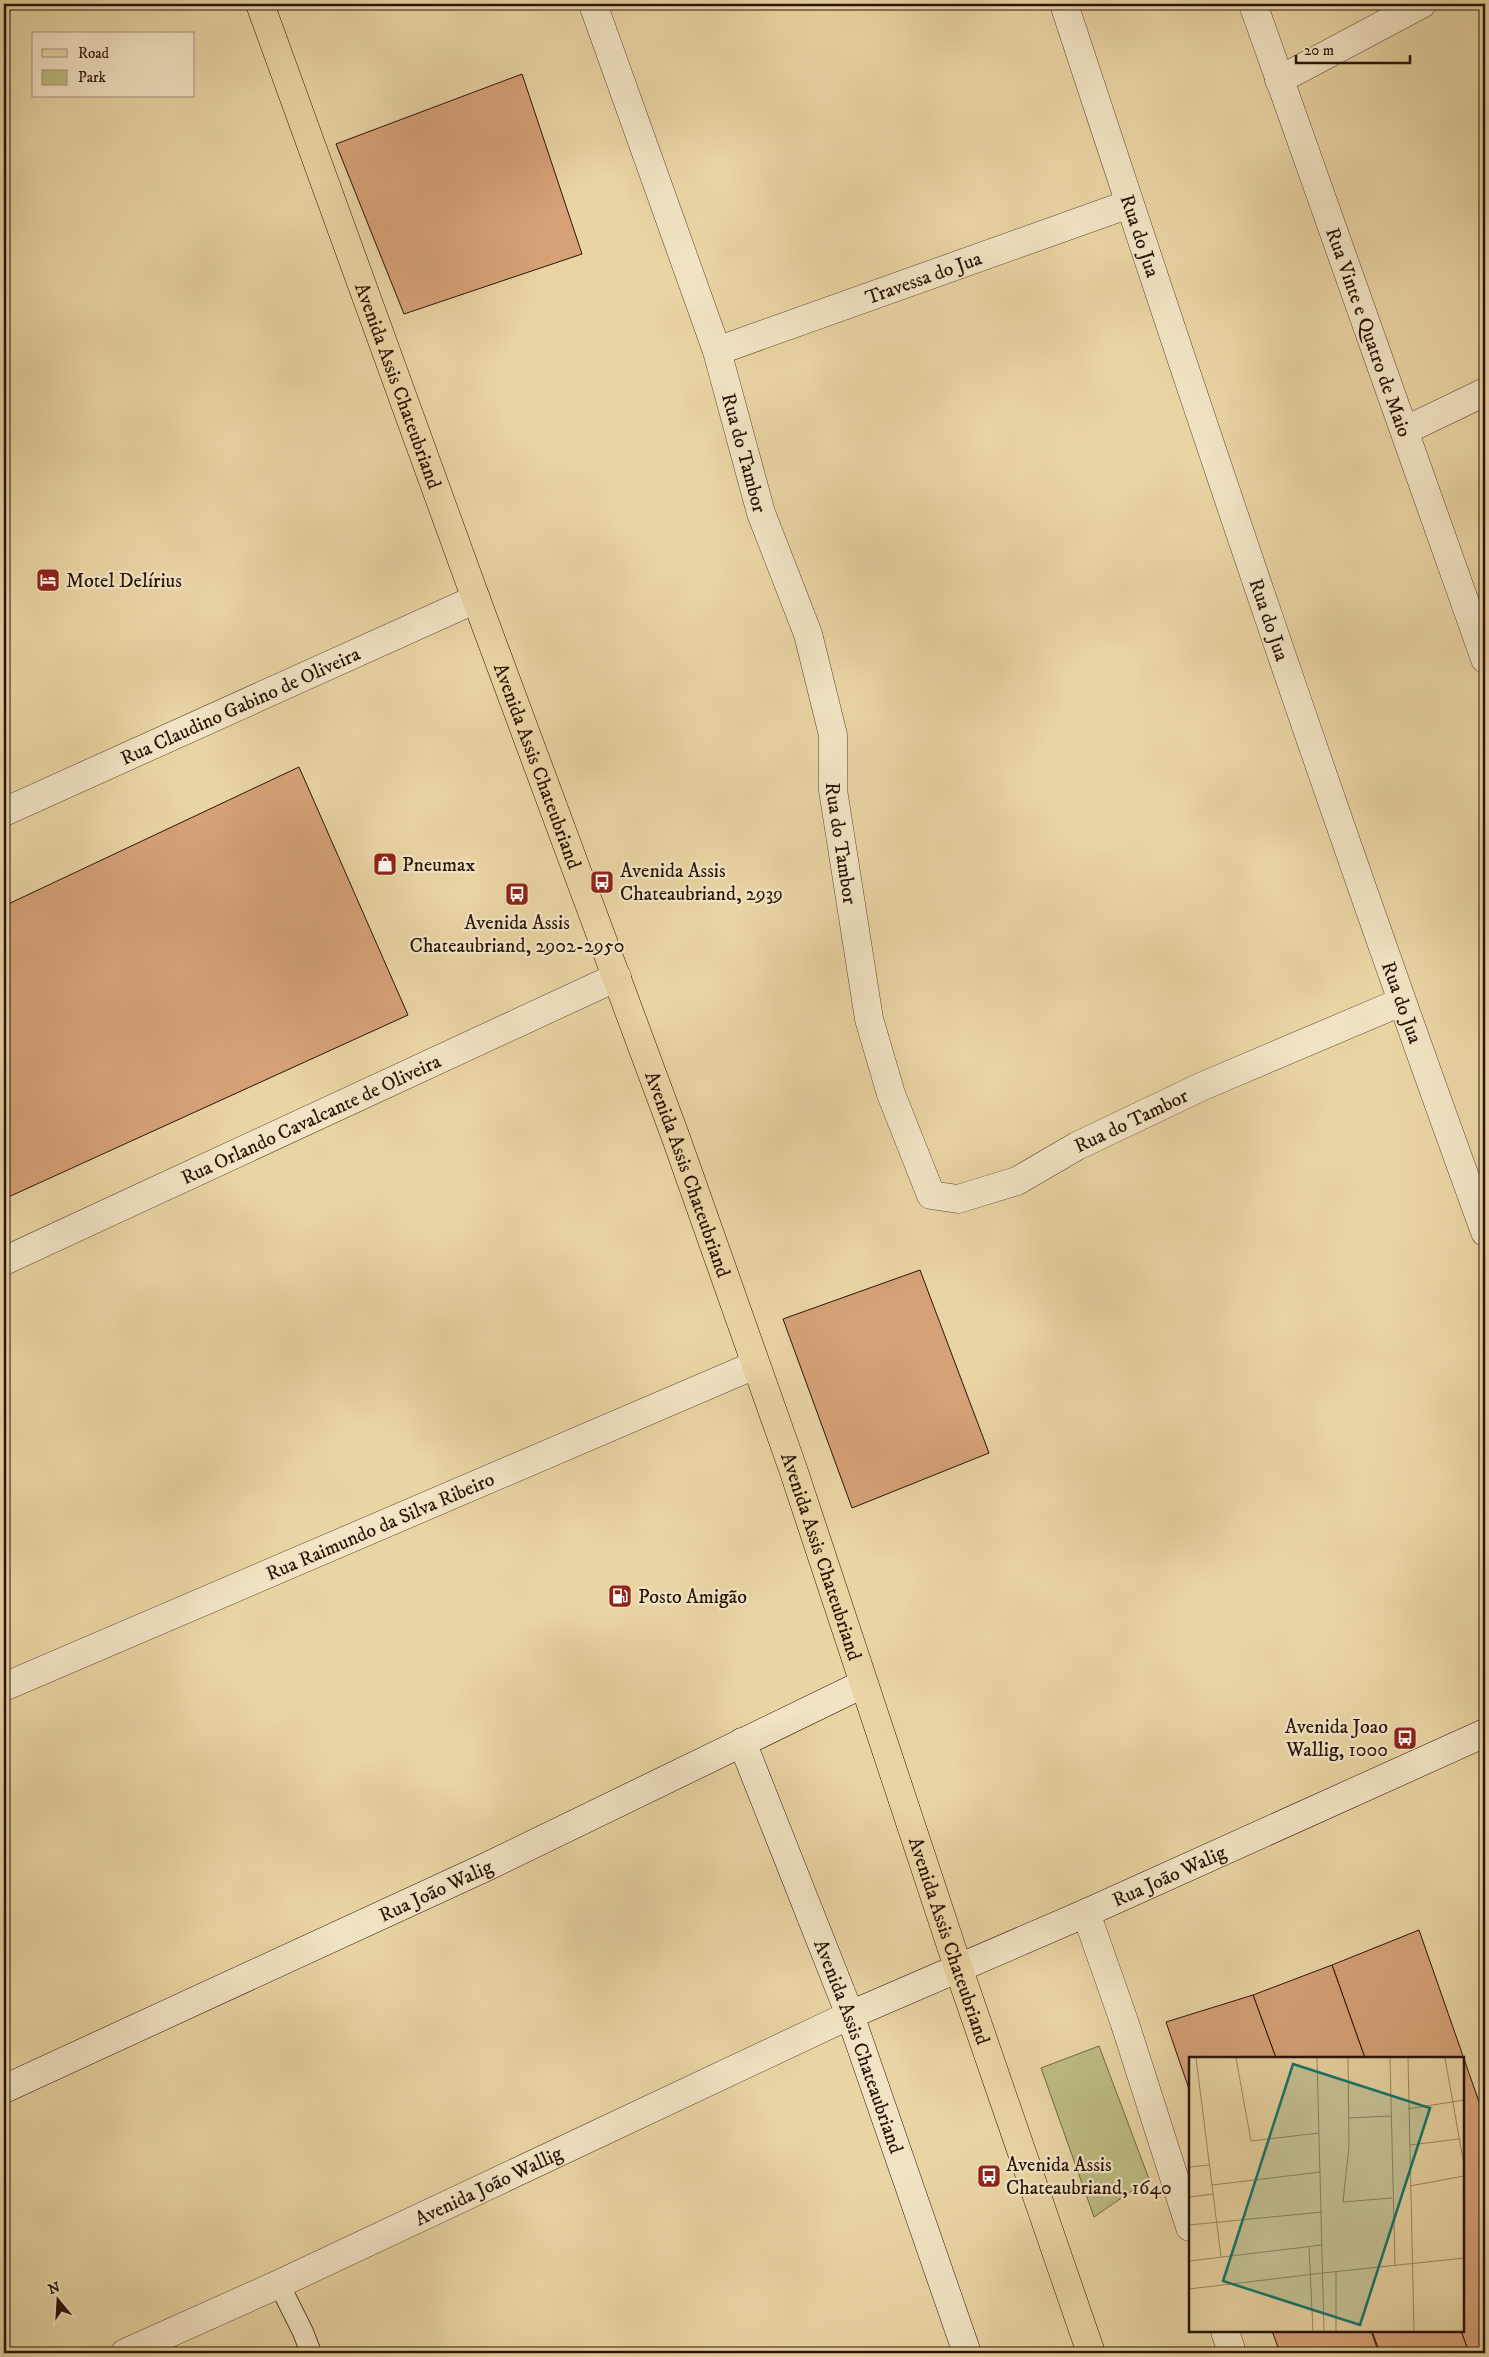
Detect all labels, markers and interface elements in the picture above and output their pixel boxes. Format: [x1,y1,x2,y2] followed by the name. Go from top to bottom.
[32,32,195,98] legend
[1296,32,1410,64] scale bar
[1304,41,1334,60] text: 20 m
[78,44,110,63] text: Road
[78,68,107,87] text: Park
[1114,192,1165,281] street label: Rua do Jua
[1319,224,1416,441] street label: Rua Vinte e Quatro de Maio
[862,246,986,311] street label: Travessa do Jua
[348,280,446,493] street label: Avenida Assis Chateubriand
[715,391,772,516] street label: Rua do Tambor
[35,567,61,593] hotel icon: Motel Delírius
[66,569,182,594] place label: Motel Delírius
[1242,576,1294,665] street label: Rua do Jua
[117,642,365,772] street label: Rua Claudino Gabino de Oliveira
[487,660,586,873] street label: Avenida Assis Chateubriand
[819,782,862,907] street label: Rua do Tambor
[372,851,398,877] shop icon: Pneumax
[402,853,475,878] place label: Pneumax
[620,859,783,907] place label: Avenida Assis Chateaubriand, 2939
[589,869,615,895] bus stop icon: Avenida Assis Chateaubriand, 2939
[504,881,530,907] bus stop icon: Avenida Assis Chateaubriand, 2902-2950
[410,911,624,959] place label: Avenida Assis Chateaubriand, 2902-2950
[1375,958,1427,1048] street label: Rua do Jua
[177,1049,446,1191] street label: Rua Orlando Cavalcante de Oliveira
[638,1068,735,1281] street label: Avenida Assis Chateubriand
[1071,1084,1193,1159] street label: Rua do Tambor
[774,1450,867,1664] street label: Avenida Assis Chateubriand
[262,1467,499,1587] street label: Rua Raimundo da Silva Ribeiro
[607,1583,633,1609] fuel station icon: Posto Amigão
[638,1585,747,1610] place label: Posto Amigão
[1285,1715,1388,1763] place label: Avenida Joao Wallig, 1000
[1392,1725,1418,1751] bus stop icon: Avenida Joao Wallig, 1000
[902,1834,995,2048] street label: Avenida Assis Chateubriand
[1109,1840,1231,1914] street label: Rua João Walig
[375,1855,497,1929] street label: Rua João Walig
[807,1936,908,2157] street label: Avenida Assis Chateaubriand
[1189,2057,1464,2332] inset map
[411,2141,567,2232] street label: Avenida João Wallig
[1006,2153,1172,2201] place label: Avenida Assis Chateaubriand, 1640
[976,2163,1002,2189] bus stop icon: Avenida Assis Chateaubriand, 1640
[32,2274,82,2324] north arrow
[46,2278,63,2299] text: N

